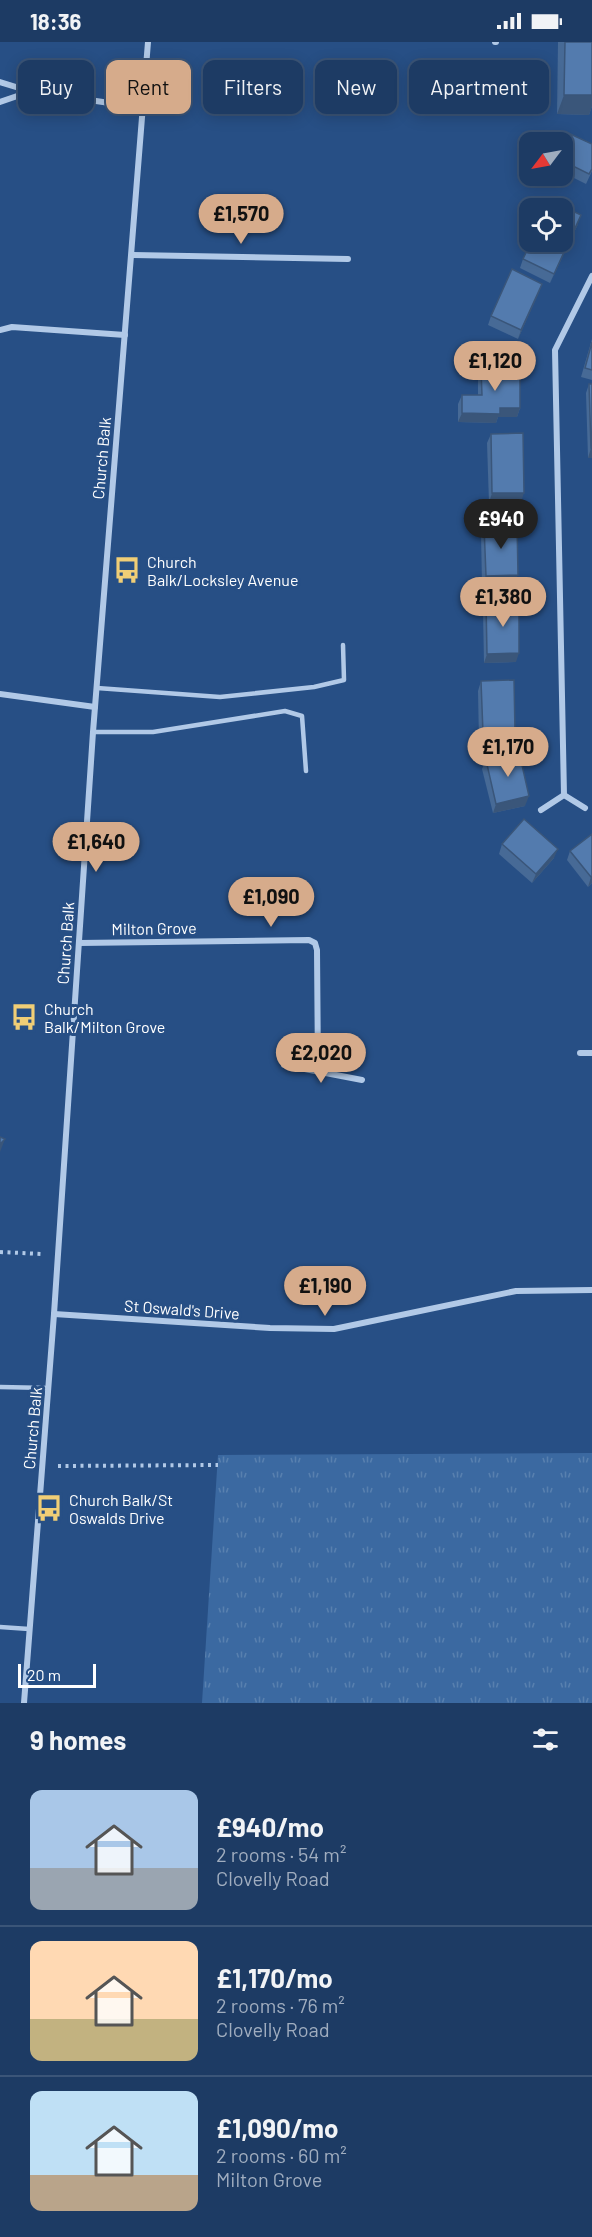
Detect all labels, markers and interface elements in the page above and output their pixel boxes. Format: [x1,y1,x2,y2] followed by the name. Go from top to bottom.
[30,8,81,34] text: 18:36
[18,60,94,114] chip: Buy
[106,60,191,114] chip: Rent
[203,60,303,114] chip: Filters
[315,60,397,114] chip: New
[409,60,549,114] chip: Apartment
[519,132,573,186] north arrow
[519,132,573,252] map controls
[192,194,290,245] pin: £1,570
[519,198,573,252] button: locate
[213,201,269,225] text: £1,570
[446,341,544,392] pin: £1,120
[468,348,522,372] text: £1,120
[88,416,114,500] street label: Church Balk
[465,499,537,550] pin: £940
[478,506,524,530] text: £940
[147,552,298,589] place label: Church Balk/Locksley Avenue
[112,555,142,585] bus stop icon: Church Balk/Locksley Avenue
[454,577,552,628] pin: £1,380
[474,584,532,608] text: £1,380
[459,727,557,778] pin: £1,170
[481,734,535,758] text: £1,170
[47,822,145,873] pin: £1,640
[67,829,125,853] text: £1,640
[222,877,320,928] pin: £1,090
[242,884,300,908] text: £1,090
[53,901,77,985] street label: Church Balk
[111,918,197,938] street label: Milton Grove
[44,999,165,1036] place label: Church Balk/Milton Grove
[9,1002,39,1032] bus stop icon: Church Balk/Milton Grove
[272,1033,370,1084] pin: £2,020
[290,1040,352,1064] text: £2,020
[276,1266,374,1317] pin: £1,190
[298,1273,352,1297] text: £1,190
[124,1295,240,1323] street label: St Oswald's Drive
[19,1386,45,1470] street label: Church Balk
[69,1490,173,1527] place label: Church Balk/St Oswalds Drive
[34,1493,64,1523] bus stop icon: Church Balk/St Oswalds Drive
[18,1661,96,1688] scale bar
[27,1665,61,1684] text: 20 m
[529,1723,562,1756] icon: filters
[30,1724,126,1755] text: 9 homes
[216,1811,324,1842] text: £940/mo
[78,1814,150,1886] icon: home
[216,1842,346,1866] text: 2 rooms · 54 m²
[216,1866,330,1890] text: Clovelly Road
[216,1962,333,1993] text: £1,170/mo
[78,1965,150,2037] icon: home
[216,1993,345,2017] text: 2 rooms · 76 m²
[216,2017,330,2041] text: Clovelly Road
[216,2112,338,2143] text: £1,090/mo
[78,2115,150,2187] icon: home
[216,2143,347,2167] text: 2 rooms · 60 m²
[216,2167,322,2191] text: Milton Grove

